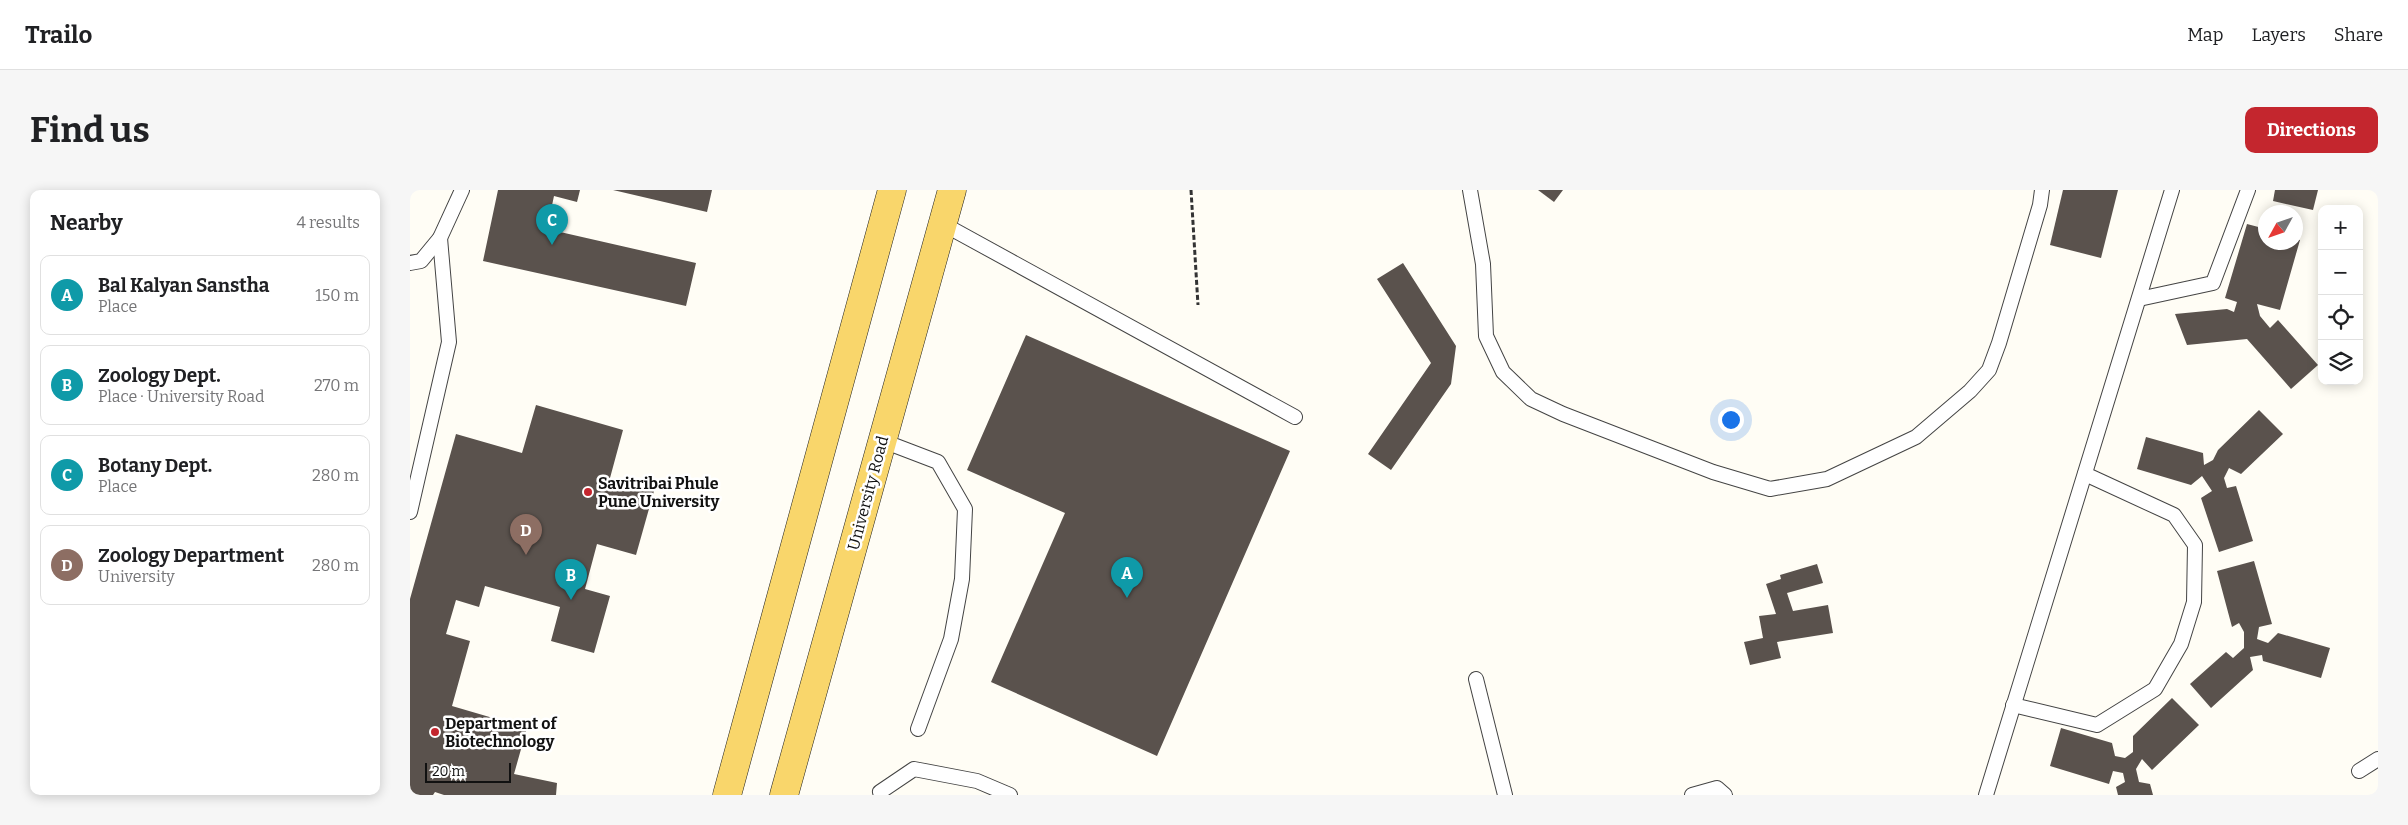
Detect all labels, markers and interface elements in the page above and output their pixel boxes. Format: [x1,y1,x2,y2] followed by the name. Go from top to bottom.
[25,21,92,49] text: Trailo
[2187,24,2223,46] text: Map
[2251,24,2306,46] text: Layers
[2334,24,2383,46] text: Share
[2245,107,2378,153] button: Directions
[30,109,150,151] text: Find us
[536,204,568,245] pin: C
[2258,205,2303,250] north arrow
[2318,205,2363,385] map controls
[2318,205,2363,250] button: +
[50,210,123,236] text: Nearby
[297,213,360,232] text: 4 results
[2318,250,2363,295] button: −
[98,274,269,297] text: Bal Kalyan Sanstha
[61,286,73,305] text: A
[315,286,359,305] text: 150 m
[2318,295,2363,340] button: locate
[98,297,137,316] text: Place
[2318,340,2363,385] button: layers
[98,364,221,387] text: Zoology Dept.
[62,376,72,395] text: B
[314,376,359,395] text: 270 m
[98,387,265,406] text: Place · University Road
[1718,407,1744,433] your location
[844,433,893,552] street label: University Road
[98,454,212,477] text: Botany Dept.
[62,466,72,485] text: C
[312,466,359,485] text: 280 m
[598,474,720,511] place label: Savitribai Phule Pune University
[98,477,137,496] text: Place
[582,486,594,498] marker: Savitribai Phule Pune University
[510,514,542,555] pin: D
[98,544,284,567] text: Zoology Department
[61,556,73,575] text: D
[312,556,359,575] text: 280 m
[1111,557,1143,598] pin: A
[555,559,587,600] pin: B
[98,567,175,586] text: University
[445,714,557,751] place label: Department of Biotechnology
[429,726,441,738] marker: Department of Biotechnology
[425,760,511,783] scale bar
[432,763,465,780] text: 20 m

